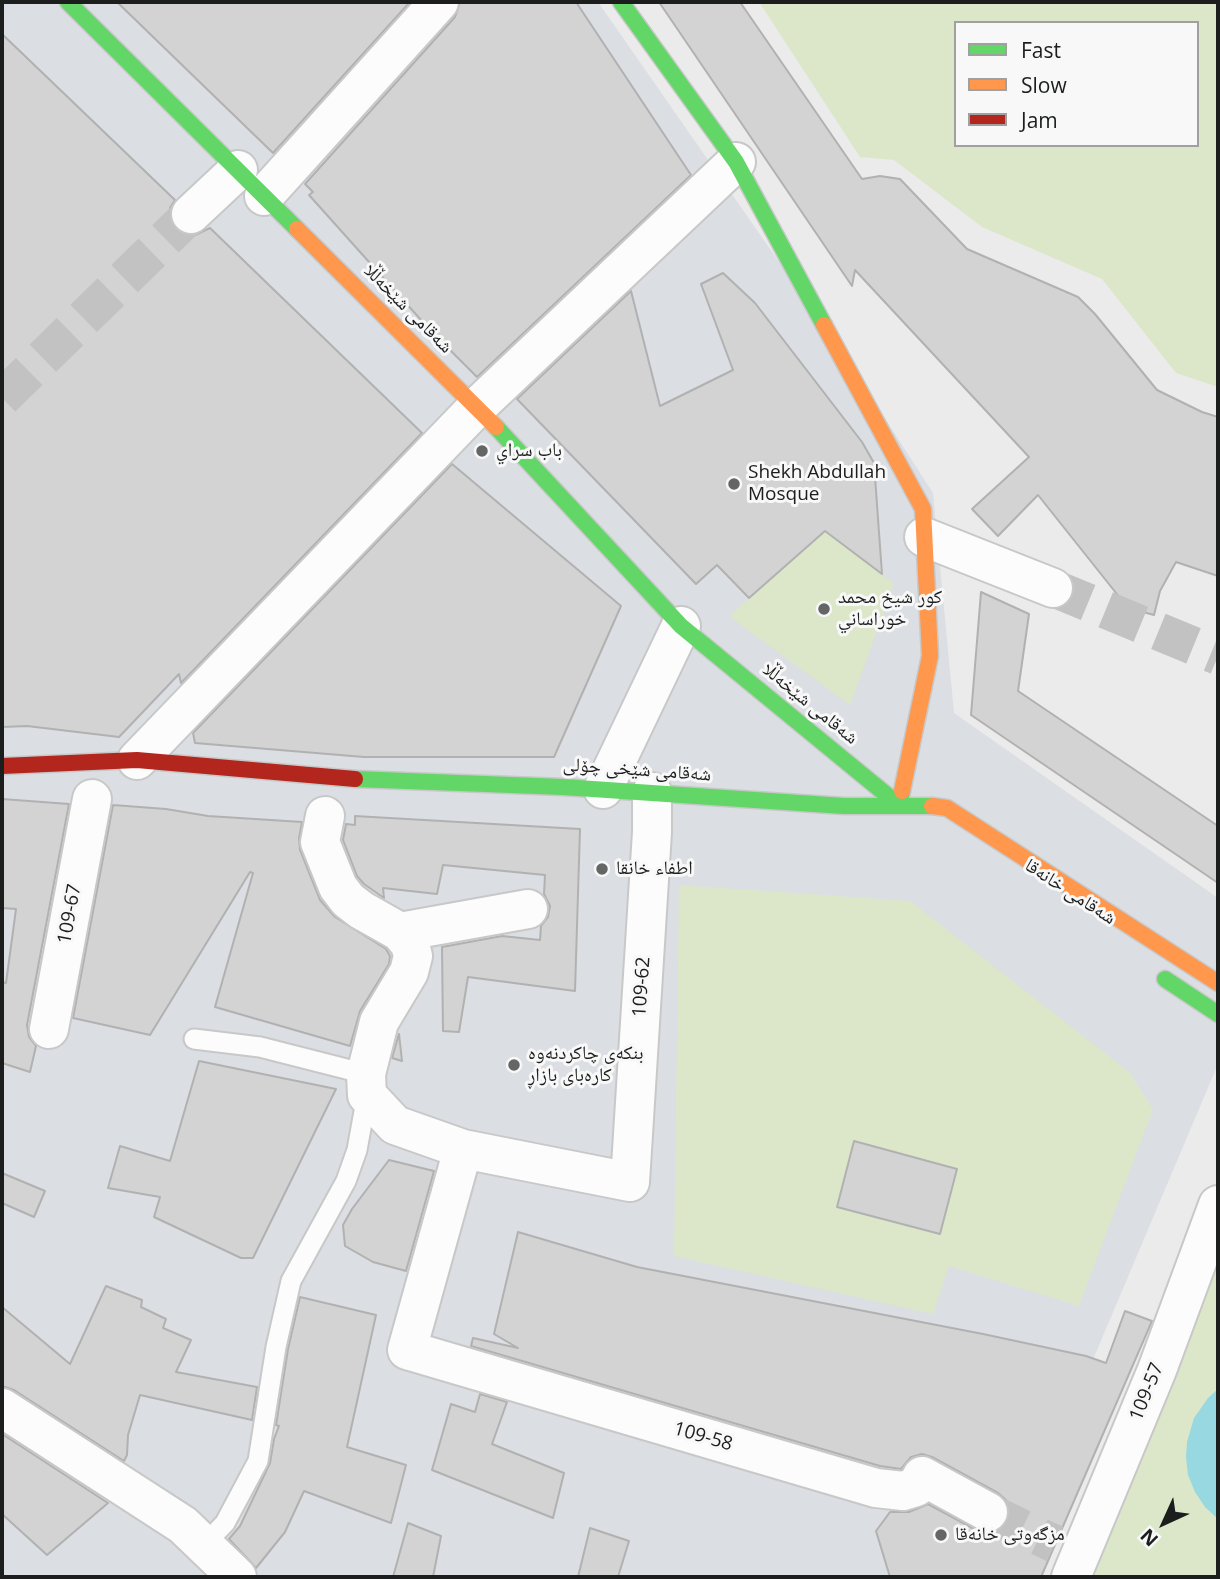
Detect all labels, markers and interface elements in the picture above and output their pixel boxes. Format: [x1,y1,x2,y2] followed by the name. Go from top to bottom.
[954,21,1199,147] legend
[1021,36,1061,64] text: Fast
[1021,71,1067,99] text: Slow
[1021,106,1058,134] text: Jam
[359,260,457,358] street label: شەقامی شێخەڵڵا
[496,440,562,462] place label: باب سراي
[474,443,490,459] marker: باب سراي
[748,462,886,506] place label: Shekh Abdullah Mosque
[726,476,742,492] marker: Shekh Abdullah Mosque
[838,587,942,631] place label: كور شيخ محمد خوراساني
[816,601,832,617] marker: كور شيخ محمد خوراساني
[757,658,863,750] street label: شەقامی شێخەڵڵا
[562,753,712,787] street label: شەقامی شێخی چۆلی
[1020,854,1120,930] street label: شەقامی خانەقا
[616,858,693,880] place label: اطفاء خانقا
[594,861,610,877] marker: اطفاء خانقا
[54,882,86,946] street label: 109-67
[629,956,655,1018] street label: 109-62
[528,1043,644,1087] place label: بنکەی چاکردنەوە کارەبای بازاڕ
[506,1057,522,1073] marker: بنکەی چاکردنەوە کارەبای بازاڕ
[1125,1360,1169,1424] street label: 109-57
[671,1418,735,1456] street label: 109-58
[1129,1488,1199,1558] north arrow
[1135,1523,1164,1553] text: N
[955,1524,1065,1546] place label: مزگەوتی خانەقا
[933,1527,949,1543] marker: مزگەوتی خانەقا

